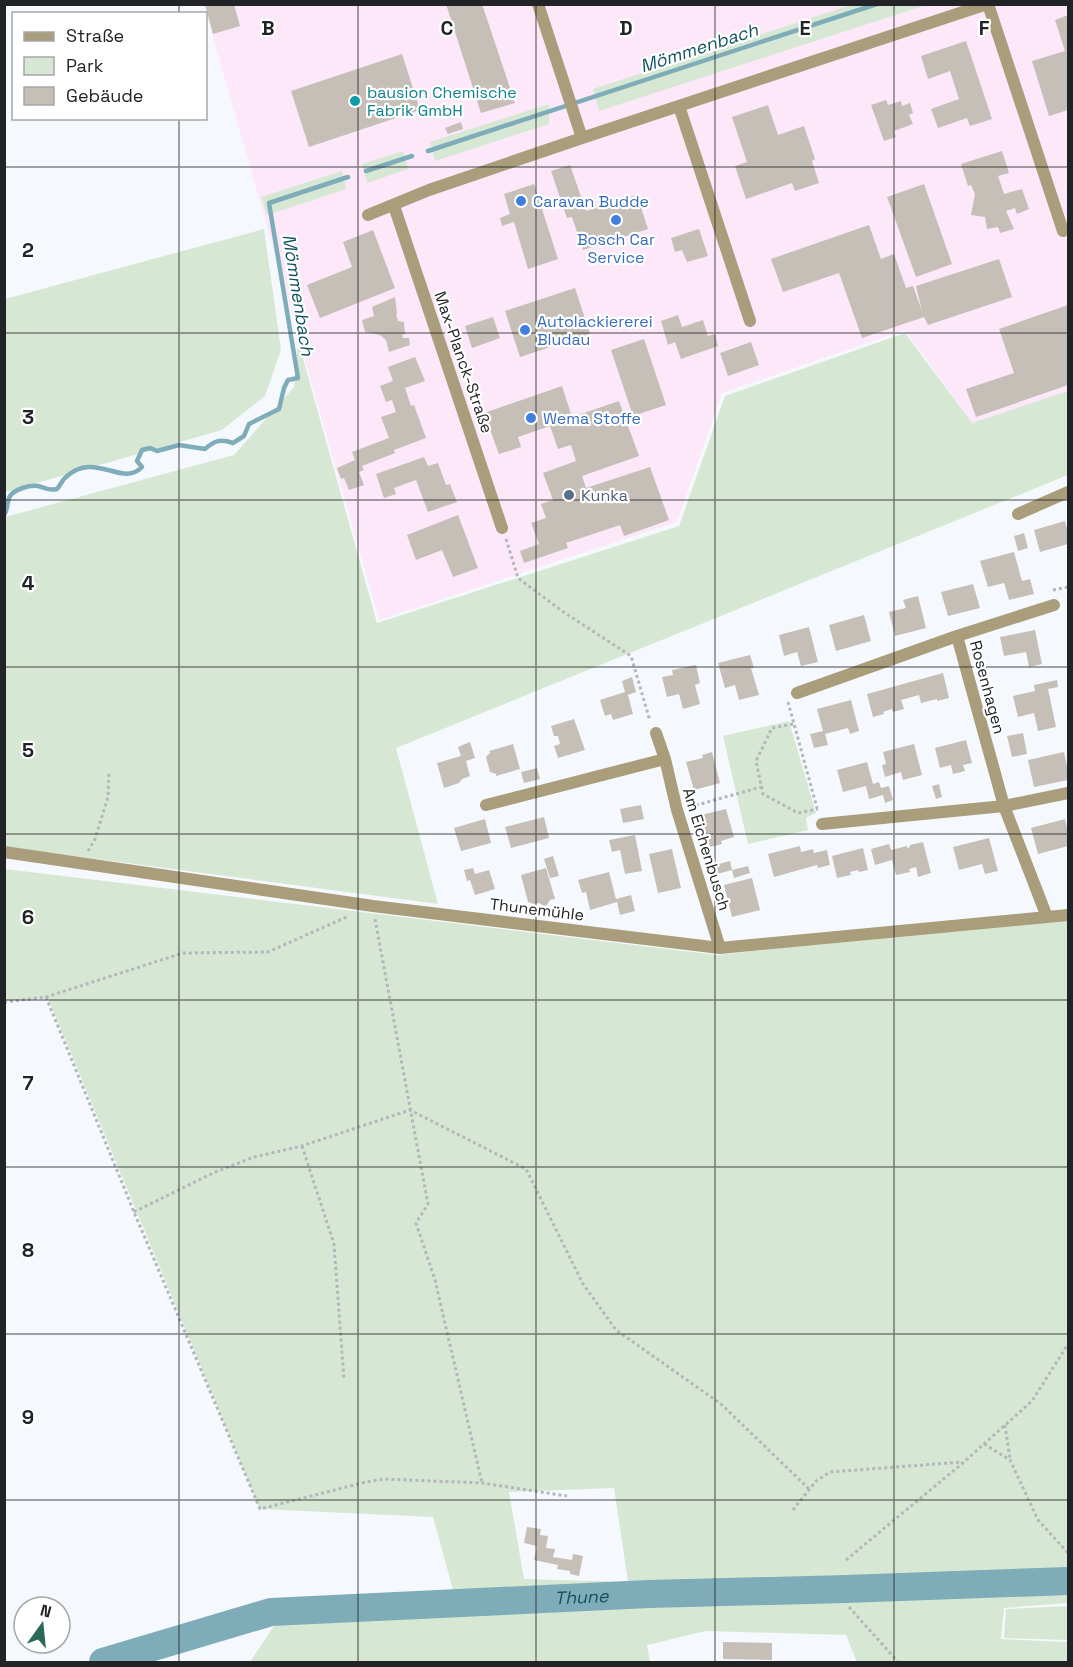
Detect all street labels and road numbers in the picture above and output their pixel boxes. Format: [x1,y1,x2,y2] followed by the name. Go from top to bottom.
[429,289,498,436] street label: Max-Planck-Straße
[965,638,1010,736] street label: Rosenhagen
[678,785,735,913] street label: Am Eichenbusch
[489,893,585,926] street label: Thunemühle

